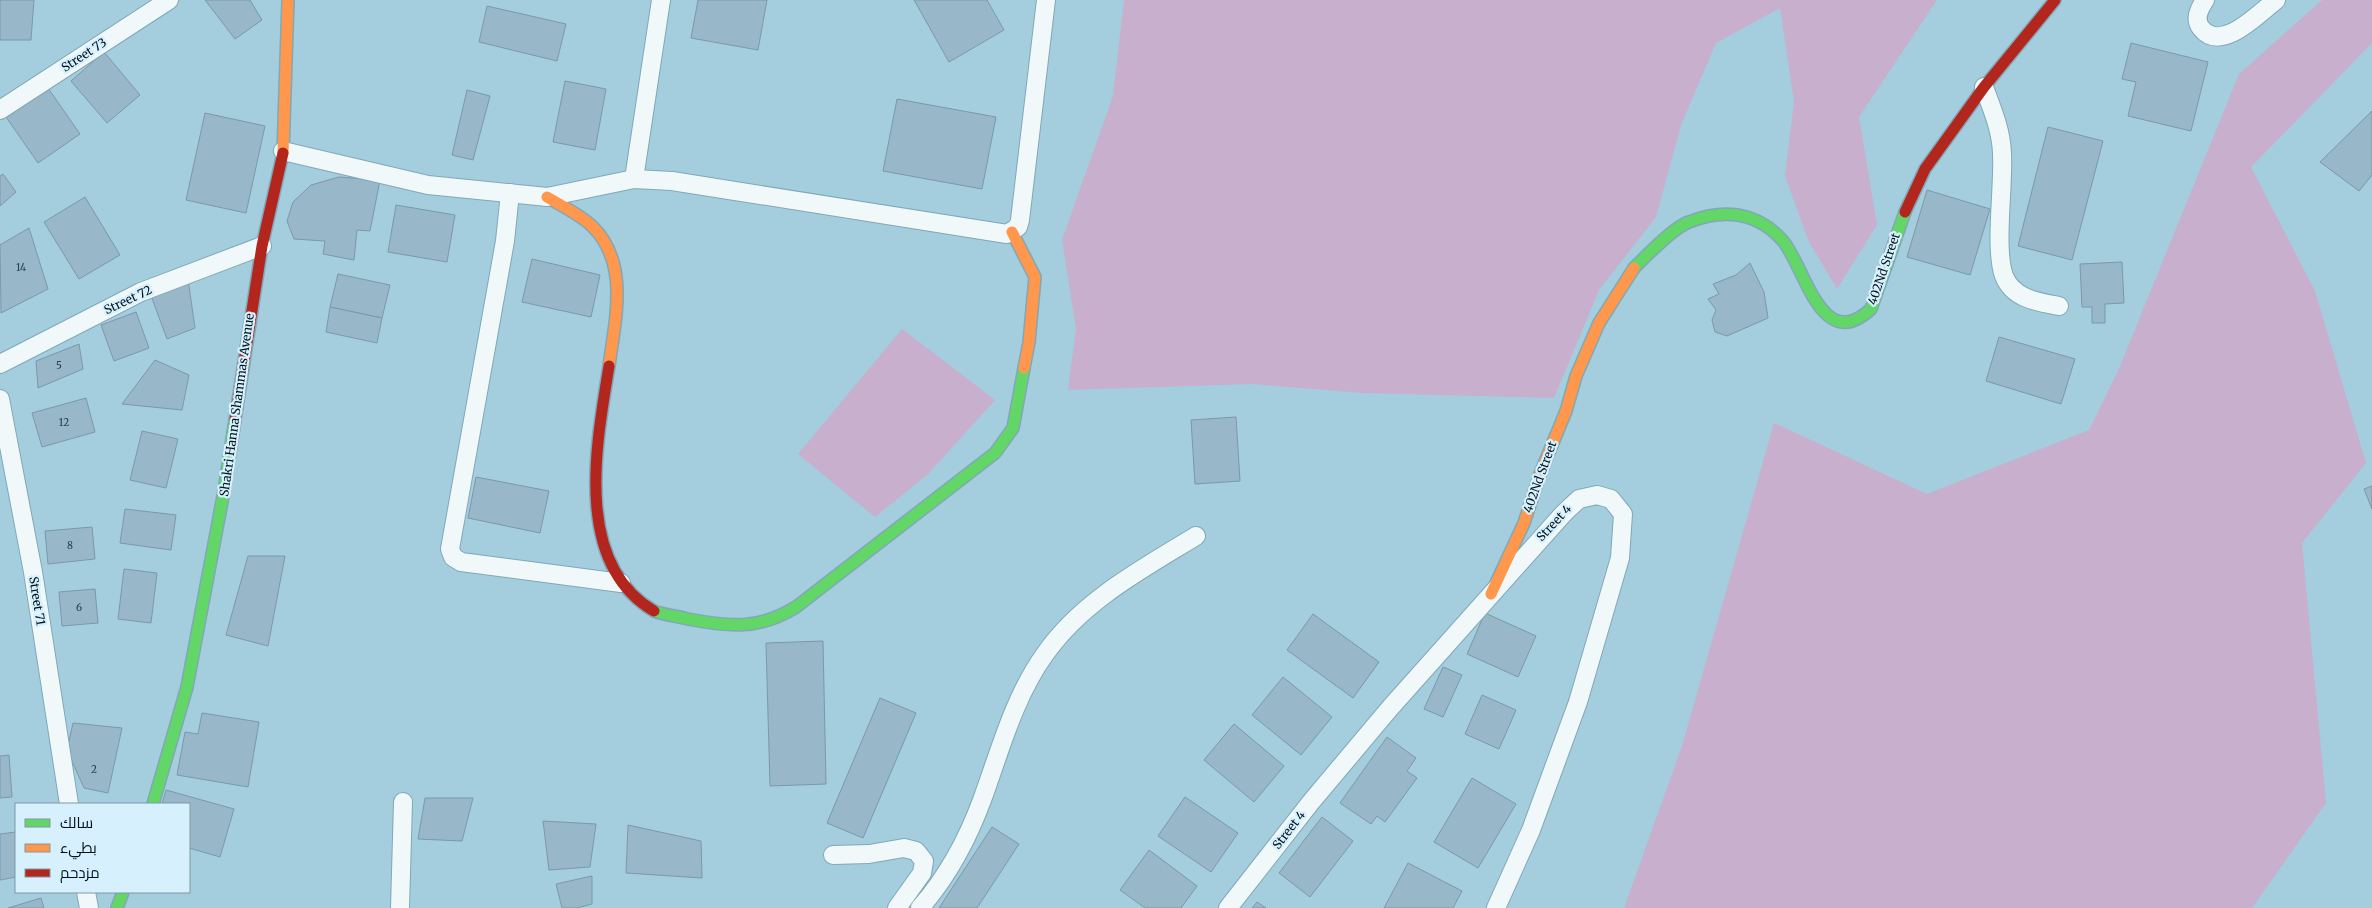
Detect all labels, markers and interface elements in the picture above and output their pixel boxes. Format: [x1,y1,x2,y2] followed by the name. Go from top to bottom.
[58,34,109,75] street label: Street 73
[1864,231,1903,307] street label: 402Nd Street
[16,261,26,274] house number: 14
[102,282,154,317] street label: Street 72
[216,312,257,498] street label: Shakri Hanna Shammas Avenue
[56,359,62,372] house number: 5
[59,416,69,429] house number: 12
[1520,439,1560,515] street label: 402Nd Street
[1533,501,1575,544] street label: Street 4
[67,539,73,552] house number: 8
[26,575,49,627] street label: Street 71
[76,601,82,614] house number: 6
[91,763,97,776] house number: 2
[15,803,190,893] legend
[1269,807,1309,852] street label: Street 4
[60,813,93,832] text: سالك
[60,838,97,860] text: بطيء
[60,863,100,883] text: مزدحم

